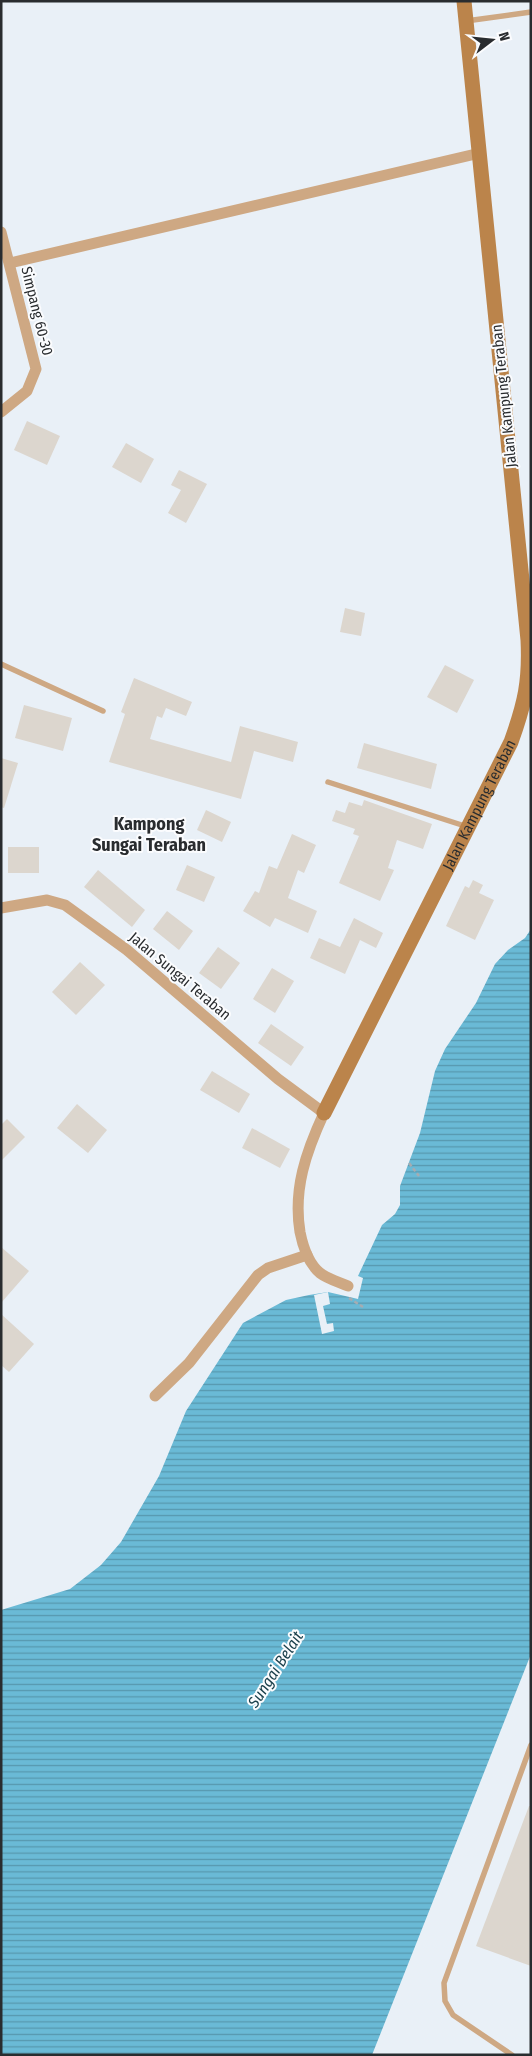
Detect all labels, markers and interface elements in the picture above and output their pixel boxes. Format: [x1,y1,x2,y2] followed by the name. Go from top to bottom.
[467,15,517,65] north arrow
[495,30,513,43] text: N
[17,265,57,357] street label: Simpang 60-30
[488,324,520,468] street label: Jalan Kampung Teraban
[439,737,520,873] street label: Jalan Kampung Teraban
[92,813,206,856] district label: Kampong Sungai Teraban
[125,928,235,1024] street label: Jalan Sungai Teraban
[243,1627,307,1712] water label: Sungai Belait

